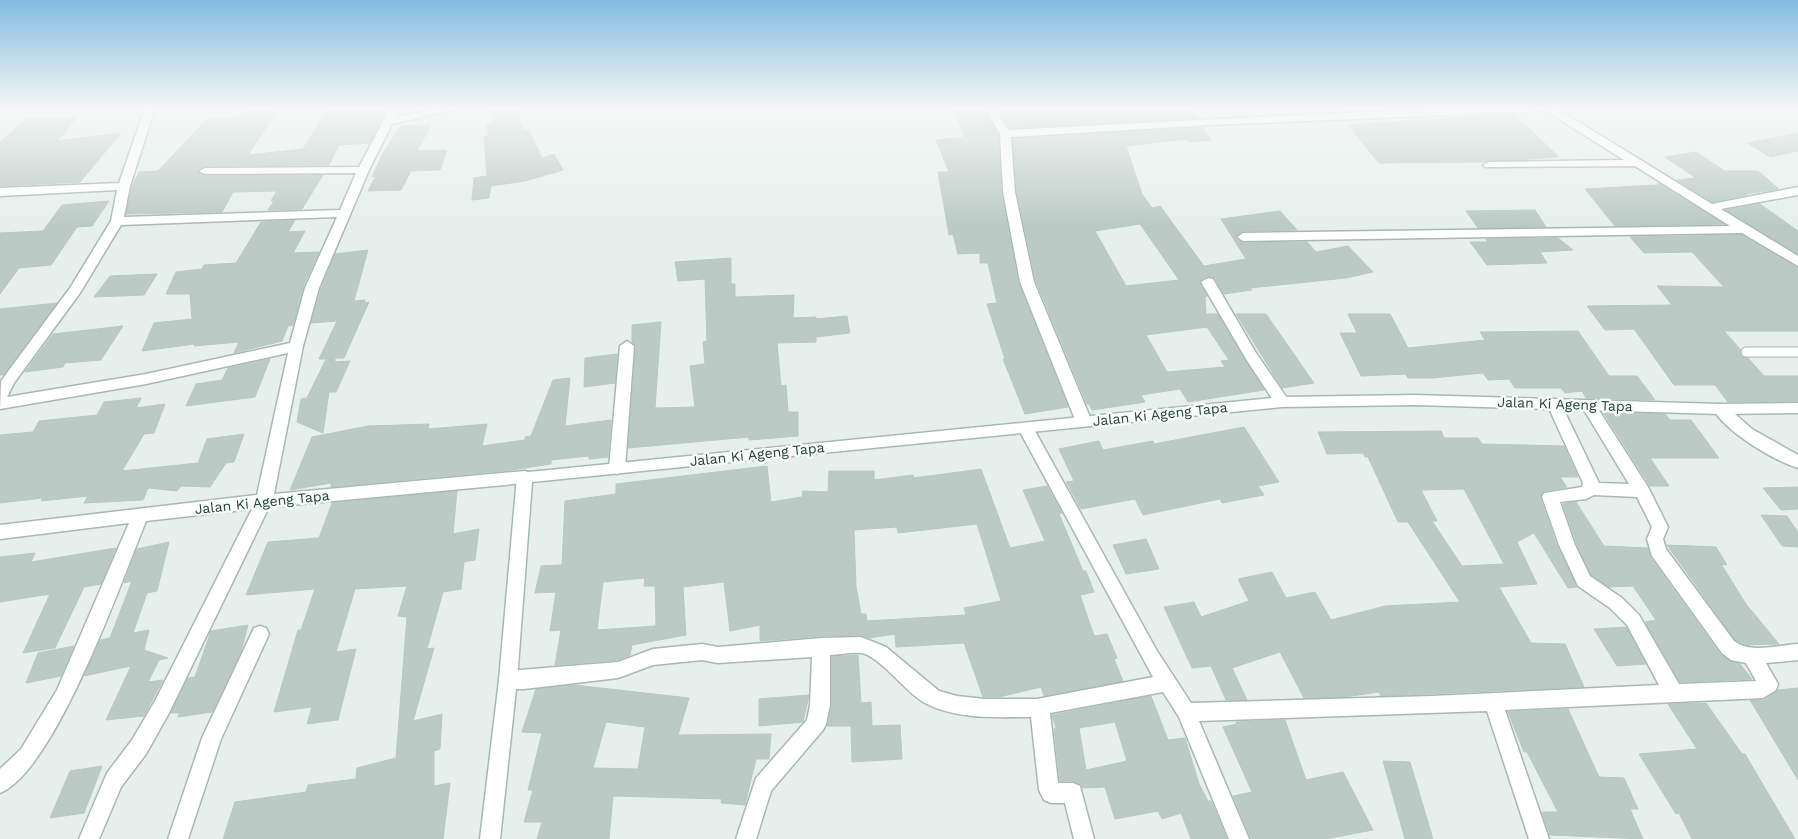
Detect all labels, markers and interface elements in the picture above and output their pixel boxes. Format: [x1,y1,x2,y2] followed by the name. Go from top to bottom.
[1497,394,1633,414] street label: Jalan Ki Ageng Tapa
[1092,399,1228,429] street label: Jalan Ki Ageng Tapa
[689,439,825,469] street label: Jalan Ki Ageng Tapa
[194,487,330,517] street label: Jalan Ki Ageng Tapa

